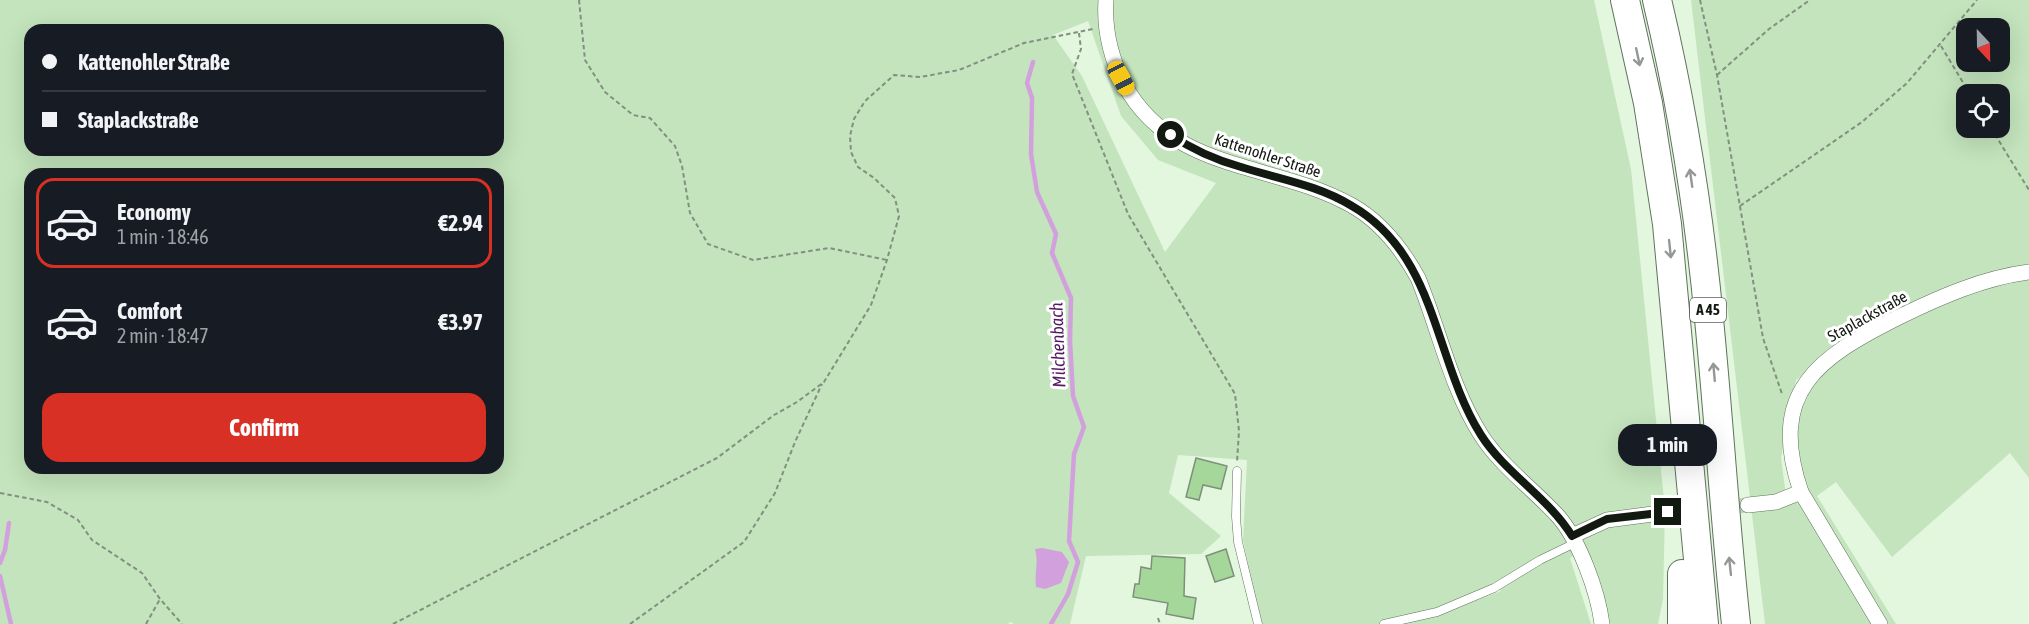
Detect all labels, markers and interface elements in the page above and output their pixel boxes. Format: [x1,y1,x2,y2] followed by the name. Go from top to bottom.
[1956,18,2010,72] north arrow
[1956,18,2010,138] map controls
[1633,47,1644,66] one-way arrow
[78,49,230,75] text: Kattenohler Straße
[1105,58,1137,98] car
[1956,84,2010,138] button: locate
[78,107,199,133] text: Staplackstraße
[1157,121,1184,148] route start
[1213,129,1323,181] street label: Kattenohler Straße
[1686,168,1697,188] one-way arrow
[45,196,99,250] icon: car
[117,199,191,225] text: Economy
[438,210,483,236] text: €2.94
[117,225,209,248] text: 1 min · 18:46
[1665,239,1676,259] one-way arrow
[1824,287,1910,346] street label: Staplackstraße
[45,295,99,349] icon: car
[117,298,182,324] text: Comfort
[1690,298,1726,322] road number: A 45
[1046,302,1069,388] water label: Milchenbach
[438,309,483,335] text: €3.97
[117,324,209,347] text: 2 min · 18:47
[1708,362,1719,382] one-way arrow
[42,393,486,462] button: Confirm
[1618,425,1718,467] callout: 1 min
[1647,433,1688,456] text: 1 min
[1654,498,1681,525] route end
[1724,556,1735,576] one-way arrow

